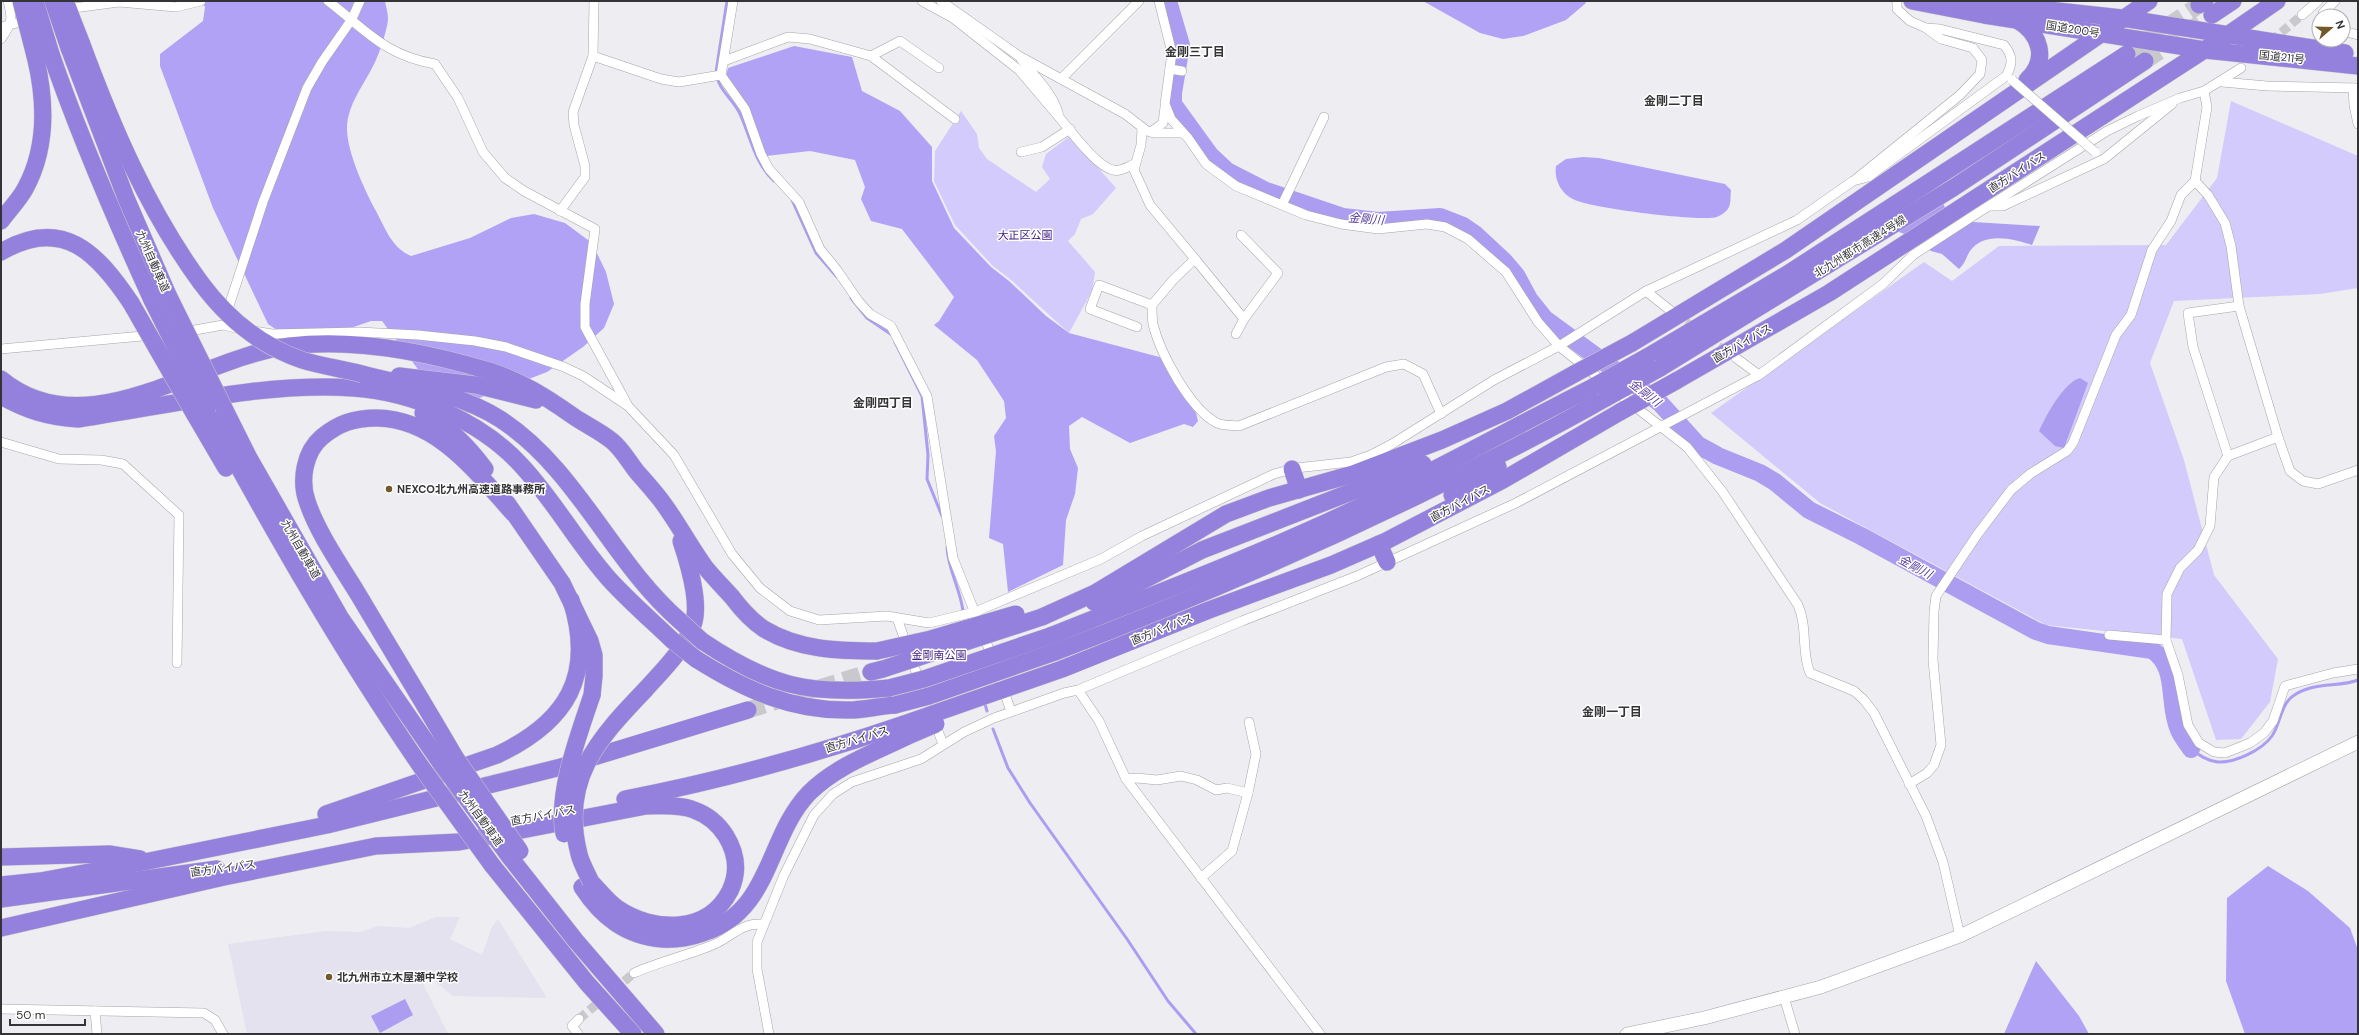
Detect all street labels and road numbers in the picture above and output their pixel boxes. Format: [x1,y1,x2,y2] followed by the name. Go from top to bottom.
[2045,18,2101,40] street label: 国道200号
[2258,48,2306,66] street label: 国道211号
[1986,148,2048,196] street label: 直方バイパス
[1811,212,1909,280] street label: 北九州都市高速4号線
[133,228,173,294] street label: 九州自動車道
[1710,320,1774,366] street label: 直方バイパス
[1428,481,1492,525] street label: 直方バイパス
[278,517,324,581] street label: 九州自動車道
[1129,610,1195,648] street label: 直方バイパス
[823,723,891,755] street label: 直方バイパス
[456,787,506,849] street label: 九州自動車道
[509,802,577,828] street label: 直方バイパス
[189,856,257,880] street label: 直方バイパス

